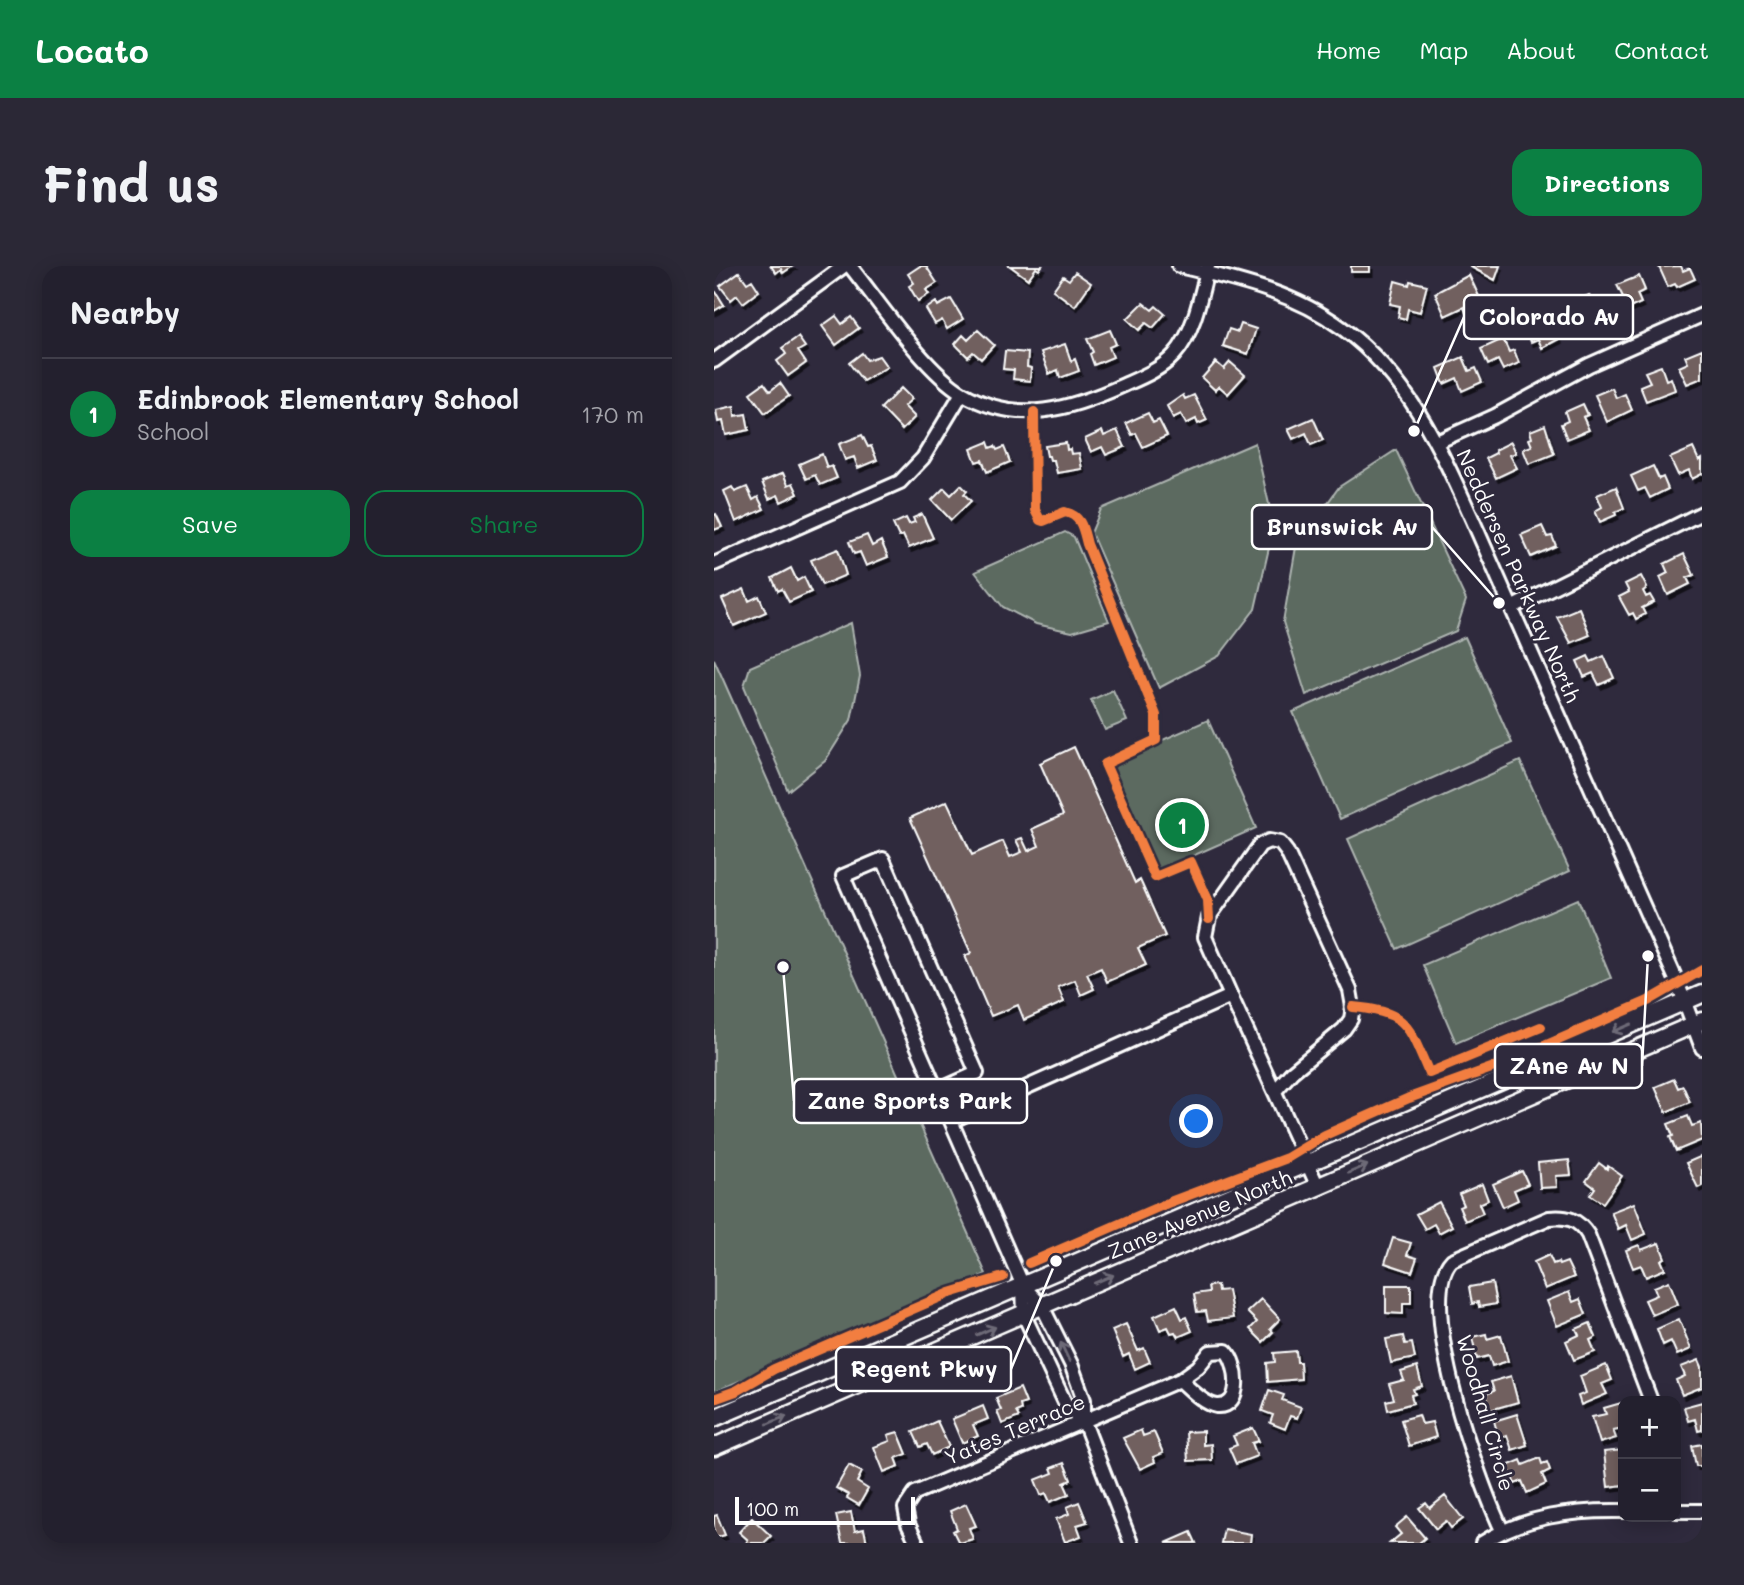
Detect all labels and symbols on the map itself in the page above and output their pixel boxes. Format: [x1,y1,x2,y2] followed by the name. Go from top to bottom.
[1464,295,1633,339] callout: Colorado Av
[1479,301,1619,331] text: Colorado Av
[1451,445,1588,706] street label: Neddersen Parkway North
[1252,505,1432,549] callout: Brunswick Av
[1266,511,1418,541] text: Brunswick Av
[1159,799,1205,851] pin: 1
[1612,1022,1634,1035] one-way arrow
[1495,1044,1642,1088] callout: ZAne Av N
[1509,1050,1629,1080] text: ZAne Av N
[794,1079,1027,1123] callout: Zane Sports Park
[808,1085,1012,1115] text: Zane Sports Park
[1179,1104,1213,1138] your location
[1347,1162,1368,1175] one-way arrow
[1103,1163,1296,1265] street label: Zane Avenue North
[1093,1272,1115,1285] one-way arrow
[975,1324,996,1337] one-way arrow
[1451,1331,1522,1494] street label: Woodhall Circle
[1058,1342,1072,1363] one-way arrow
[836,1347,1011,1391] callout: Regent Pkwy
[850,1353,998,1383] text: Regent Pkwy
[940,1387,1089,1470] street label: Yates Terrace
[766,1413,787,1426] one-way arrow
[735,1494,915,1526] scale bar

